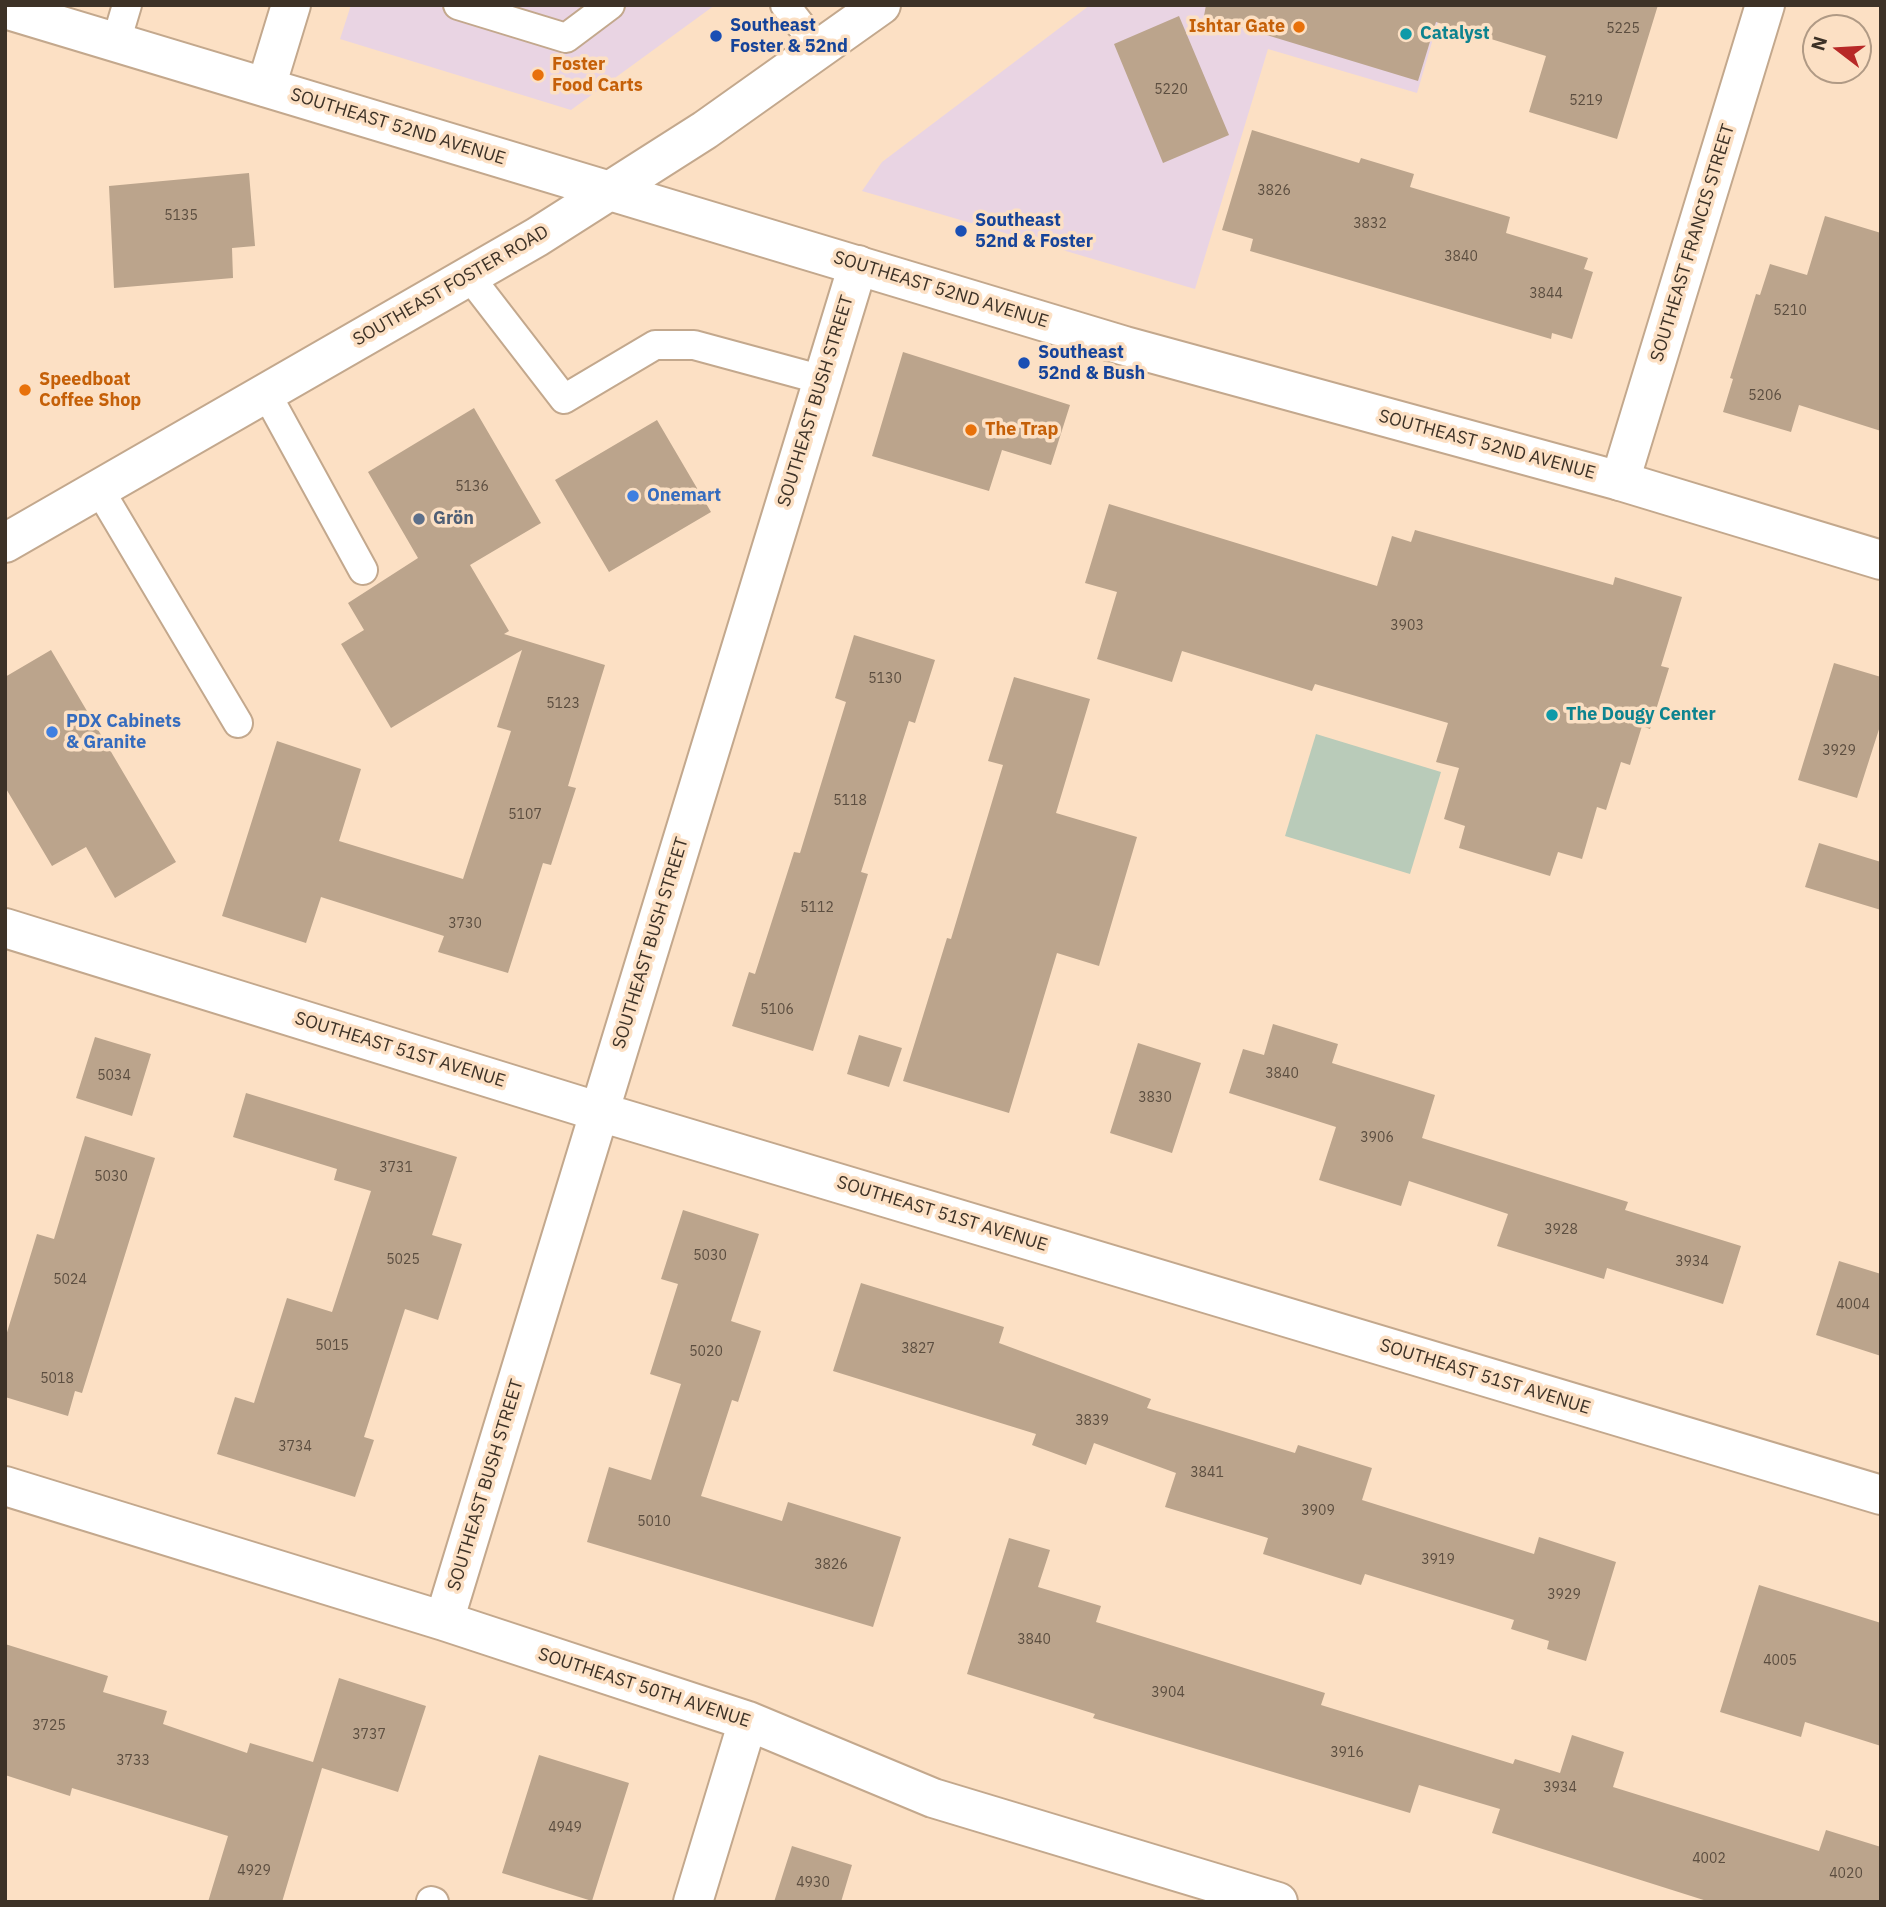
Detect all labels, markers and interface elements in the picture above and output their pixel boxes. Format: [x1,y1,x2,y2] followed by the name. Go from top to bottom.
[1802,14,1872,84] north arrow
[730,15,848,58] place label: Southeast Foster & 52nd
[1189,16,1285,38] place label: Ishtar Gate
[1291,19,1307,35] marker: Ishtar Gate
[1606,21,1640,37] house number: 5225
[1420,23,1490,45] place label: Catalyst
[1398,26,1414,42] marker: Catalyst
[708,28,724,44] marker: Southeast Foster & 52nd
[1805,33,1832,54] text: N
[552,54,643,96] place label: Foster Food Carts
[530,67,546,83] marker: Foster Food Carts
[1154,82,1188,98] house number: 5220
[288,84,508,170] street label: SOUTHEAST 52ND AVENUE
[1569,93,1603,109] house number: 5219
[1646,122,1740,364] street label: SOUTHEAST FRANCIS STREET
[1257,183,1291,199] house number: 3826
[164,208,198,224] house number: 5135
[975,210,1093,252] place label: Southeast 52nd & Foster
[1353,216,1387,232] house number: 3832
[349,221,553,351] street label: SOUTHEAST FOSTER ROAD
[953,223,969,239] marker: Southeast 52nd & Foster
[831,247,1051,333] street label: SOUTHEAST 52ND AVENUE
[1444,249,1478,265] house number: 3840
[1529,286,1563,302] house number: 3844
[774,293,858,509] street label: SOUTHEAST BUSH STREET
[1773,303,1807,319] house number: 5210
[1038,342,1145,384] place label: Southeast 52nd & Bush
[1016,355,1032,371] marker: Southeast 52nd & Bush
[39,369,141,412] place label: Speedboat Coffee Shop
[17,382,33,398] marker: Speedboat Coffee Shop
[1748,388,1782,404] house number: 5206
[1376,406,1598,484] street label: SOUTHEAST 52ND AVENUE
[985,419,1059,441] place label: The Trap
[963,422,979,438] marker: The Trap
[455,479,489,495] house number: 5136
[647,485,721,507] place label: Onemart
[625,488,641,504] marker: Onemart
[433,508,474,530] place label: Grön
[411,511,427,527] marker: Grön
[1390,618,1424,634] house number: 3903
[868,671,902,687] house number: 5130
[546,696,580,712] house number: 5123
[1566,704,1716,726] place label: The Dougy Center
[1544,707,1560,723] marker: The Dougy Center
[66,711,181,754] place label: PDX Cabinets & Granite
[44,724,60,740] marker: PDX Cabinets & Granite
[1822,743,1856,759] house number: 3929
[833,793,867,809] house number: 5118
[508,807,542,823] house number: 5107
[609,835,693,1051] street label: SOUTHEAST BUSH STREET
[800,900,834,916] house number: 5112
[448,916,482,932] house number: 3730
[760,1002,794,1018] house number: 5106
[292,1008,508,1092] street label: SOUTHEAST 51ST AVENUE
[1265,1066,1299,1082] house number: 3840
[97,1068,131,1084] house number: 5034
[1138,1090,1172,1106] house number: 3830
[1360,1130,1394,1146] house number: 3906
[379,1160,413,1176] house number: 3731
[94,1169,128,1185] house number: 5030
[834,1172,1050,1256] street label: SOUTHEAST 51ST AVENUE
[1544,1222,1578,1238] house number: 3928
[693,1248,727,1264] house number: 5030
[386,1252,420,1268] house number: 5025
[1675,1254,1709,1270] house number: 3934
[53,1272,87,1288] house number: 5024
[1836,1297,1870,1313] house number: 4004
[1377,1335,1593,1419] street label: SOUTHEAST 51ST AVENUE
[315,1338,349,1354] house number: 5015
[901,1341,935,1357] house number: 3827
[689,1344,723,1360] house number: 5020
[40,1371,74,1387] house number: 5018
[444,1377,528,1593] street label: SOUTHEAST BUSH STREET
[1075,1413,1109,1429] house number: 3839
[278,1439,312,1455] house number: 3734
[1190,1465,1224,1481] house number: 3841
[1301,1503,1335,1519] house number: 3909
[637,1514,671,1530] house number: 5010
[1421,1552,1455,1568] house number: 3919
[814,1557,848,1573] house number: 3826
[1547,1587,1581,1603] house number: 3929
[1017,1632,1051,1648] house number: 3840
[535,1643,753,1733] street label: SOUTHEAST 50TH AVENUE
[1763,1653,1797,1669] house number: 4005
[1151,1685,1185,1701] house number: 3904
[32,1718,66,1734] house number: 3725
[352,1727,386,1743] house number: 3737
[1330,1745,1364,1761] house number: 3916
[116,1753,150,1769] house number: 3733
[1543,1780,1577,1796] house number: 3934
[548,1820,582,1836] house number: 4949
[1692,1851,1726,1867] house number: 4002
[237,1863,271,1879] house number: 4929
[1829,1866,1863,1882] house number: 4020
[796,1875,830,1891] house number: 4930

